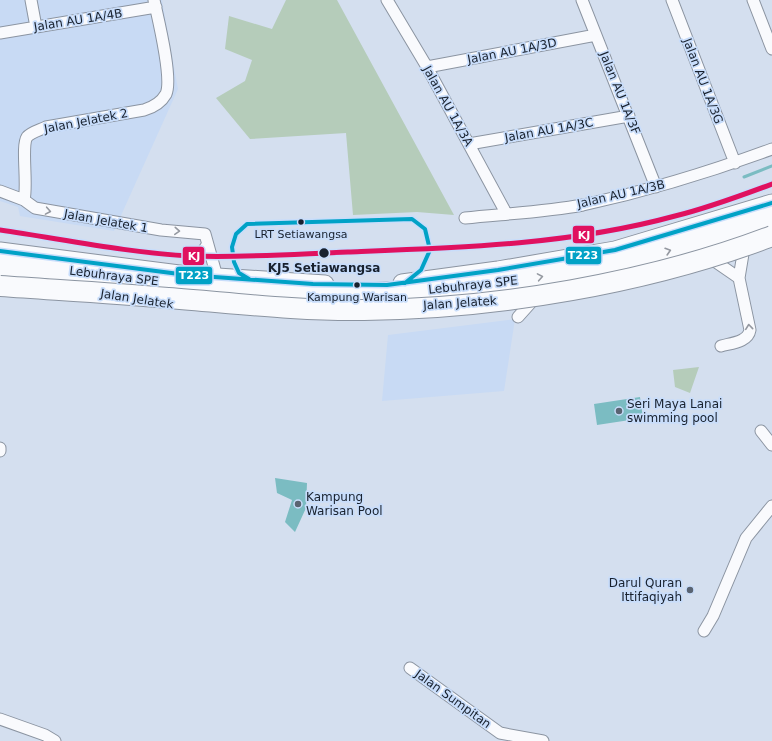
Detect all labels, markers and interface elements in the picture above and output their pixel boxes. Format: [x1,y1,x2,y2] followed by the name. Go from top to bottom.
[32,6,123,34] street label: Jalan AU 1A/4B
[465,35,558,67] street label: Jalan AU 1A/3D
[680,35,726,126] street label: Jalan AU 1A/3G
[597,49,643,137] street label: Jalan AU 1A/3F
[420,63,476,149] street label: Jalan AU 1A/3A
[42,106,129,136] street label: Jalan Jelatek 2
[503,115,594,145] street label: Jalan AU 1A/3C
[575,177,666,211] street label: Jalan AU 1A/3B
[45,206,52,215] one-way arrow
[62,207,149,235] street label: Jalan Jelatek 1
[296,217,306,227] marker: LRT Setiawangsa
[572,225,595,244] line badge: KJ
[174,227,180,236] one-way arrow
[254,228,348,241] place label: LRT Setiawangsa
[578,229,590,242] text: KJ
[182,246,205,266] line badge: KJ
[317,246,331,260] marker: KJ5 Setiawangsa
[565,246,602,265] line badge: T223
[664,247,671,256] one-way arrow
[568,249,598,262] text: T223
[188,250,200,263] text: KJ
[268,261,380,275] place label: KJ5 Setiawangsa
[69,264,159,288] street label: Lebuhraya SPE
[175,266,213,285] line badge: T223
[179,269,209,282] text: T223
[428,273,518,297] street label: Lebuhraya SPE
[537,273,543,282] one-way arrow
[352,280,362,290] marker: Kampung Warisan
[99,286,175,312] street label: Jalan Jelatek
[307,291,407,304] place label: Kampung Warisan
[422,293,497,313] street label: Jalan Jelatek
[745,324,754,330] one-way arrow
[627,397,722,425] place label: Seri Maya Lanai swimming pool
[614,406,624,416] marker: Seri Maya Lanai swimming pool
[306,490,383,518] place label: Kampung Warisan Pool
[293,499,303,509] marker: Kampung Warisan Pool
[609,576,682,604] place label: Darul Quran Ittifaqiyah
[685,585,695,595] marker: Darul Quran Ittifaqiyah
[411,666,494,731] street label: Jalan Sumpitan

